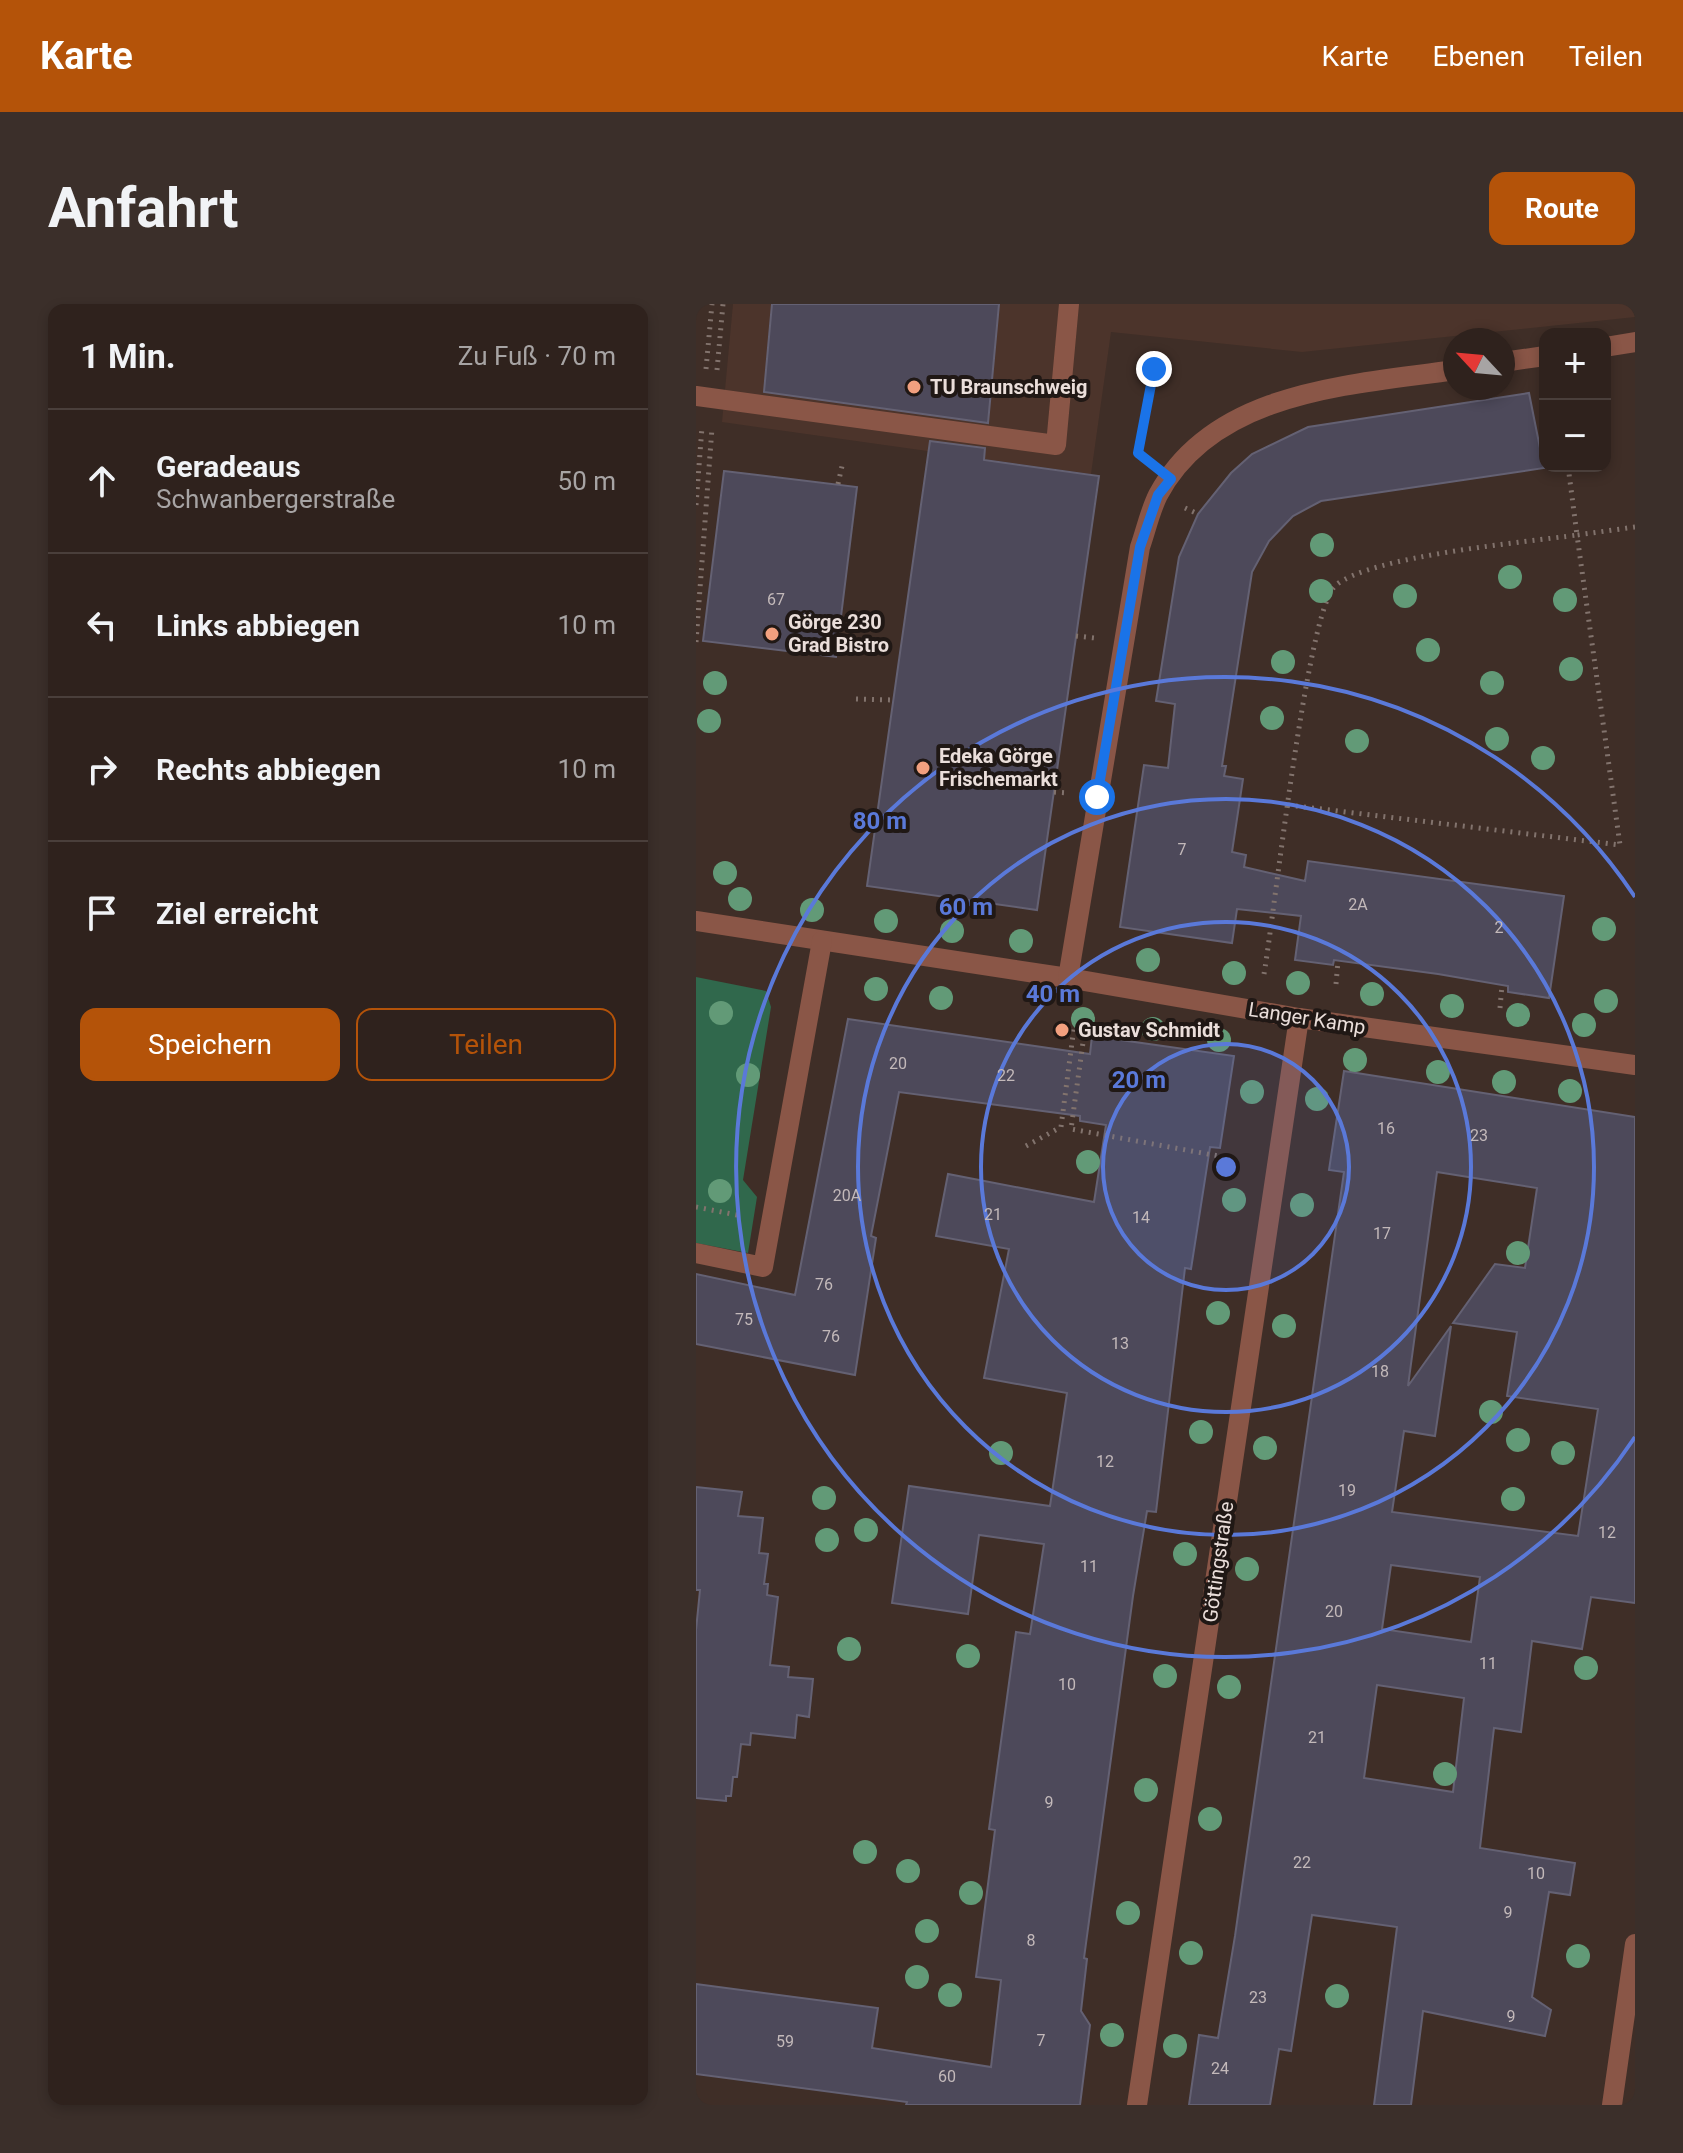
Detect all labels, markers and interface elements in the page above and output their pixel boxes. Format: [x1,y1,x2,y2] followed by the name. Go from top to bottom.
[40,34,133,78] text: Karte
[1322,40,1389,73] text: Karte
[1433,40,1525,73] text: Ebenen
[1569,40,1643,73] text: Teilen
[1489,172,1635,245] button: Route
[48,175,238,241] text: Anfahrt
[1443,328,1515,400] north arrow
[1539,328,1611,472] map controls
[1539,328,1611,400] button: +
[80,336,176,376] text: 1 Min.
[458,341,616,371] text: Zu Fuß · 70 m
[1136,351,1172,387] route end
[930,375,1088,399] place label: TU Braunschweig
[905,378,923,396] marker: TU Braunschweig
[1539,400,1611,472] button: −
[156,449,301,484] text: Geradeaus
[80,459,124,503] icon: ahead
[558,466,616,496] text: 50 m
[156,484,395,514] text: Schwanbergerstraße
[767,590,785,609] house number: 67
[80,603,124,647] icon: left
[156,608,360,643] text: Links abbiegen
[558,610,616,640] text: 10 m
[788,610,889,657] place label: Görge 230 Grad Bistro
[763,625,781,643] marker: Görge 230 Grad Bistro
[939,744,1058,791] place label: Edeka Görge Frischemarkt
[80,747,124,791] icon: right
[156,752,381,787] text: Rechts abbiegen
[558,754,616,784] text: 10 m
[914,759,932,777] marker: Edeka Görge Frischemarkt
[1079,779,1115,815] route start
[853,807,907,835] text: 80 m
[1178,840,1187,859] house number: 7
[80,891,124,935] icon: arrive
[939,893,993,921] text: 60 m
[1348,895,1368,914] house number: 2A
[156,896,318,931] text: Ziel erreicht
[1495,918,1504,937] house number: 2
[1026,980,1080,1008] text: 40 m
[1247,997,1367,1039] street label: Langer Kamp
[80,1008,340,1081] button: Speichern
[356,1008,616,1081] button: Teilen
[1078,1018,1220,1042] place label: Gustav Schmidt
[1053,1021,1071,1039] marker: Gustav Schmidt
[889,1054,907,1073] house number: 20
[997,1066,1015,1085] house number: 22
[1112,1066,1166,1094] text: 20 m
[1377,1119,1395,1138] house number: 16
[1470,1126,1488,1145] house number: 23
[1212,1153,1240,1181] centre of rings
[833,1186,862,1205] house number: 20A
[984,1205,1002,1224] house number: 21
[1132,1208,1150,1227] house number: 14
[1373,1224,1391,1243] house number: 17
[815,1275,833,1294] house number: 76
[735,1310,753,1329] house number: 75
[822,1327,840,1346] house number: 76
[1111,1334,1129,1353] house number: 13
[1371,1362,1389,1381] house number: 18
[1096,1452,1114,1471] house number: 12
[1338,1481,1356,1500] house number: 19
[1198,1500,1238,1624] street label: Göttingstraße
[1598,1523,1616,1542] house number: 12
[1080,1557,1098,1576] house number: 11
[1325,1602,1343,1621] house number: 20
[1479,1654,1497,1673] house number: 11
[1058,1675,1076,1694] house number: 10
[1308,1728,1326,1747] house number: 21
[1045,1793,1054,1812] house number: 9
[1293,1853,1311,1872] house number: 22
[1527,1864,1545,1883] house number: 10
[1504,1903,1513,1922] house number: 9
[1027,1931,1036,1950] house number: 8
[1249,1988,1267,2007] house number: 23
[1507,2007,1516,2026] house number: 9
[1037,2031,1046,2050] house number: 7
[776,2032,794,2051] house number: 59
[1211,2059,1229,2078] house number: 24
[938,2067,956,2086] house number: 60

